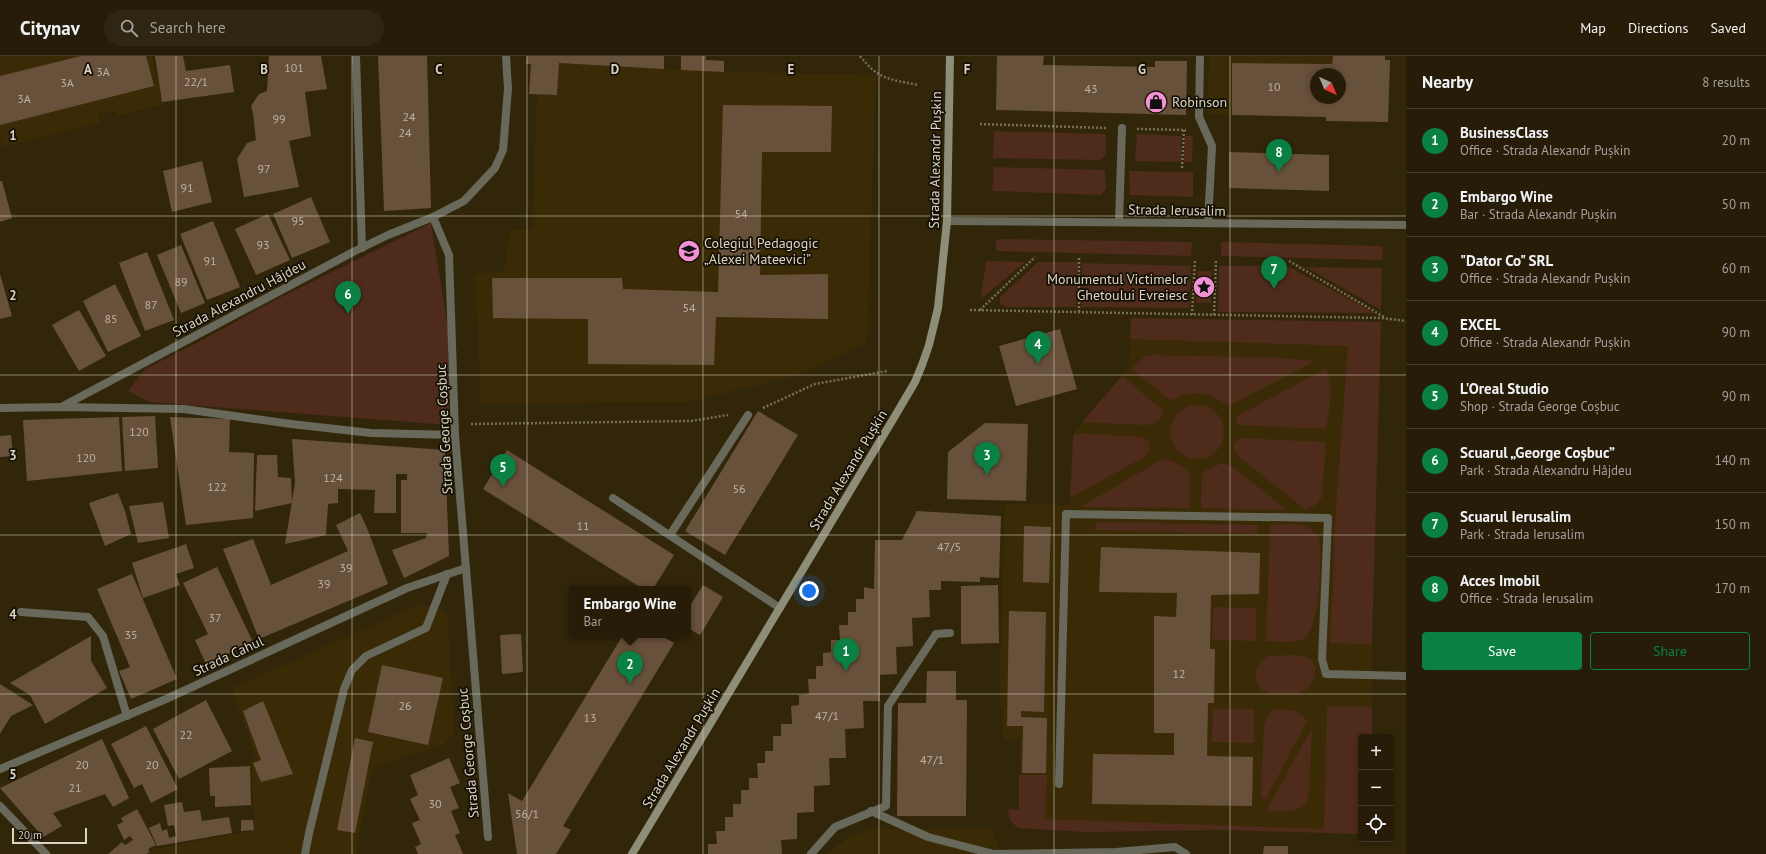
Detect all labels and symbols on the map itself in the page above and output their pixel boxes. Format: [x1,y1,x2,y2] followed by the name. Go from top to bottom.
[284,60,304,75] house number: 101
[84,61,92,78] text: A
[260,61,268,78] text: B
[435,61,443,78] text: C
[611,61,619,78] text: D
[788,61,795,78] text: E
[964,61,971,78] text: F
[1138,61,1146,78] text: G
[96,64,110,79] house number: 3A
[1310,68,1346,104] north arrow
[184,74,208,89] house number: 22/1
[60,75,74,90] house number: 3A
[1267,79,1281,94] house number: 10
[1084,81,1098,96] house number: 43
[1143,89,1169,115] shop icon: Robinson
[17,91,31,106] house number: 3A
[925,91,945,229] street label: Strada Alexandr Pușkin
[1172,93,1227,111] place label: Robinson
[402,109,416,124] house number: 24
[272,111,286,126] house number: 99
[398,125,412,140] house number: 24
[9,127,17,144] text: 1
[1266,139,1292,172] pin: 8
[257,161,271,176] house number: 97
[180,180,194,195] house number: 91
[1128,200,1226,220] street label: Strada Ierusalim
[734,206,748,221] house number: 54
[291,213,305,228] house number: 95
[704,234,818,268] place label: Colegiul Pedagogic „Alexei Mateevici”
[256,237,270,252] house number: 93
[676,238,702,264] school or university icon: Colegiul Pedagogic „Alexei Mateevici”
[203,253,217,268] house number: 91
[169,255,309,341] street label: Strada Alexandru Hâjdeu
[1261,256,1287,289] pin: 7
[1047,270,1188,304] place label: Monumentul Victimelor Ghetoului Evreiesc
[174,274,188,289] house number: 89
[1191,274,1217,300] place icon: Monumentul Victimelor Ghetoului Evreiesc
[335,281,361,314] pin: 6
[9,287,17,304] text: 2
[144,297,158,312] house number: 87
[682,300,696,315] house number: 54
[104,311,118,326] house number: 85
[1025,331,1051,364] pin: 4
[432,363,456,495] street label: Strada George Coșbuc
[805,406,891,534] street label: Strada Alexandr Pușkin
[129,424,149,439] house number: 120
[974,442,1000,475] pin: 3
[9,447,17,464] text: 3
[76,450,96,465] house number: 120
[490,454,516,487] pin: 5
[323,470,343,485] house number: 124
[207,479,227,494] house number: 122
[732,481,746,496] house number: 56
[576,518,590,533] house number: 11
[937,539,961,554] house number: 47/5
[339,560,353,575] house number: 39
[317,576,331,591] house number: 39
[799,581,819,601] your location
[9,606,17,623] text: 4
[208,610,222,625] house number: 37
[124,627,138,642] house number: 35
[190,632,266,680] street label: Strada Cahul
[833,638,859,671] pin: 1
[617,651,643,684] pin: 2
[1172,666,1186,681] house number: 12
[638,684,724,812] street label: Strada Alexandr Pușkin
[453,687,483,819] street label: Strada George Coșbuc
[398,698,412,713] house number: 26
[815,708,839,723] house number: 47/1
[583,710,597,725] house number: 13
[179,727,193,742] house number: 22
[920,752,944,767] house number: 47/1
[75,757,89,772] house number: 20
[145,757,159,772] house number: 20
[9,766,17,783] text: 5
[68,780,82,795] house number: 21
[428,796,442,811] house number: 30
[515,806,539,821] house number: 56/1
[12,826,87,845] scale bar

